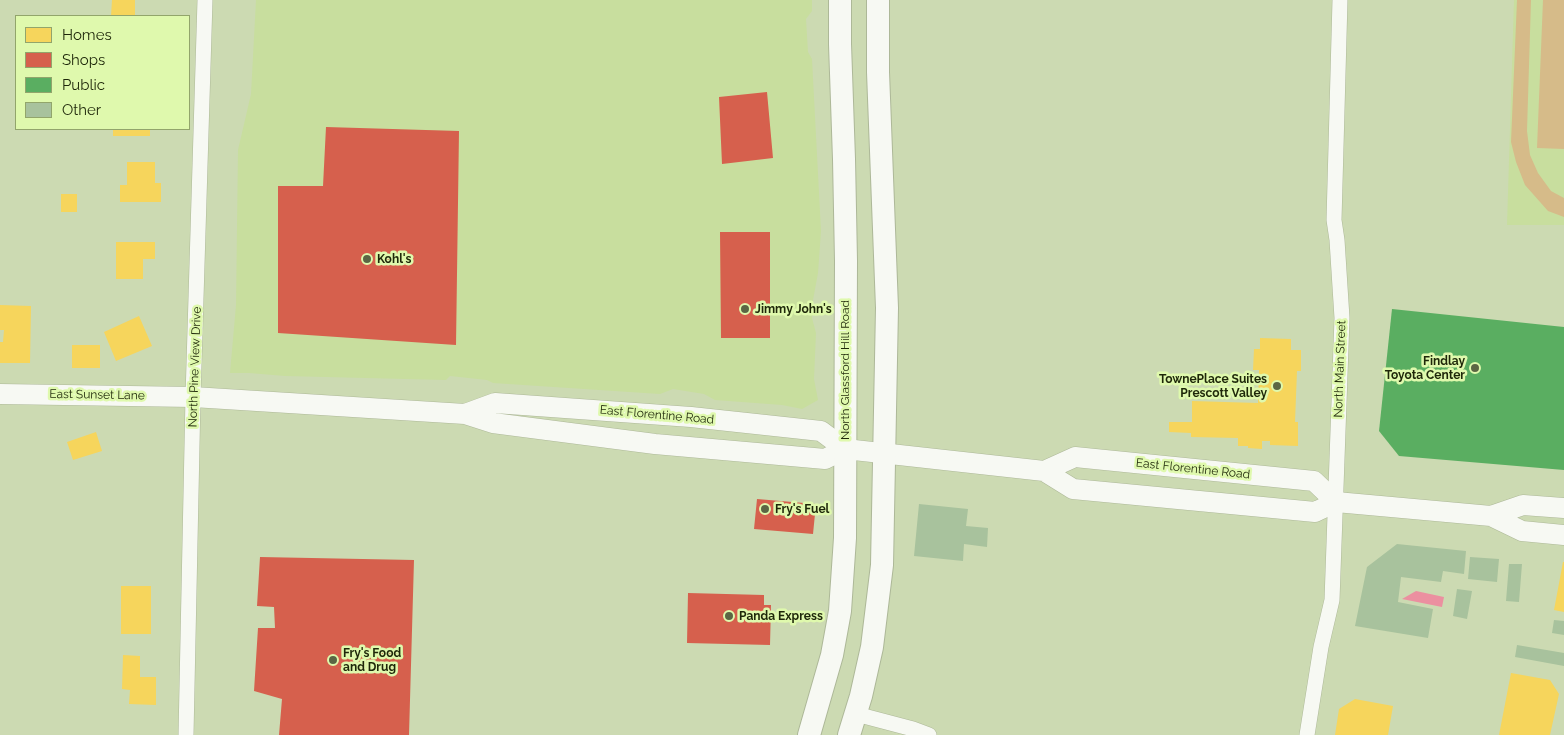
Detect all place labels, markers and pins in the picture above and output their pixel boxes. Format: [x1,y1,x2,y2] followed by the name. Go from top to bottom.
[377,252,411,266] place label: Kohl's
[361,253,373,265] marker: Kohl's
[755,302,832,316] place label: Jimmy John's
[739,303,751,315] marker: Jimmy John's
[1385,354,1465,382] place label: Findlay Toyota Center
[1469,362,1481,374] marker: Findlay Toyota Center
[1159,372,1267,400] place label: TownePlace Suites Prescott Valley
[1271,380,1283,392] marker: TownePlace Suites Prescott Valley
[775,502,829,516] place label: Fry's Fuel
[759,503,771,515] marker: Fry's Fuel
[739,609,823,623] place label: Panda Express
[723,610,735,622] marker: Panda Express
[343,646,401,674] place label: Fry's Food and Drug
[327,654,339,666] marker: Fry's Food and Drug

